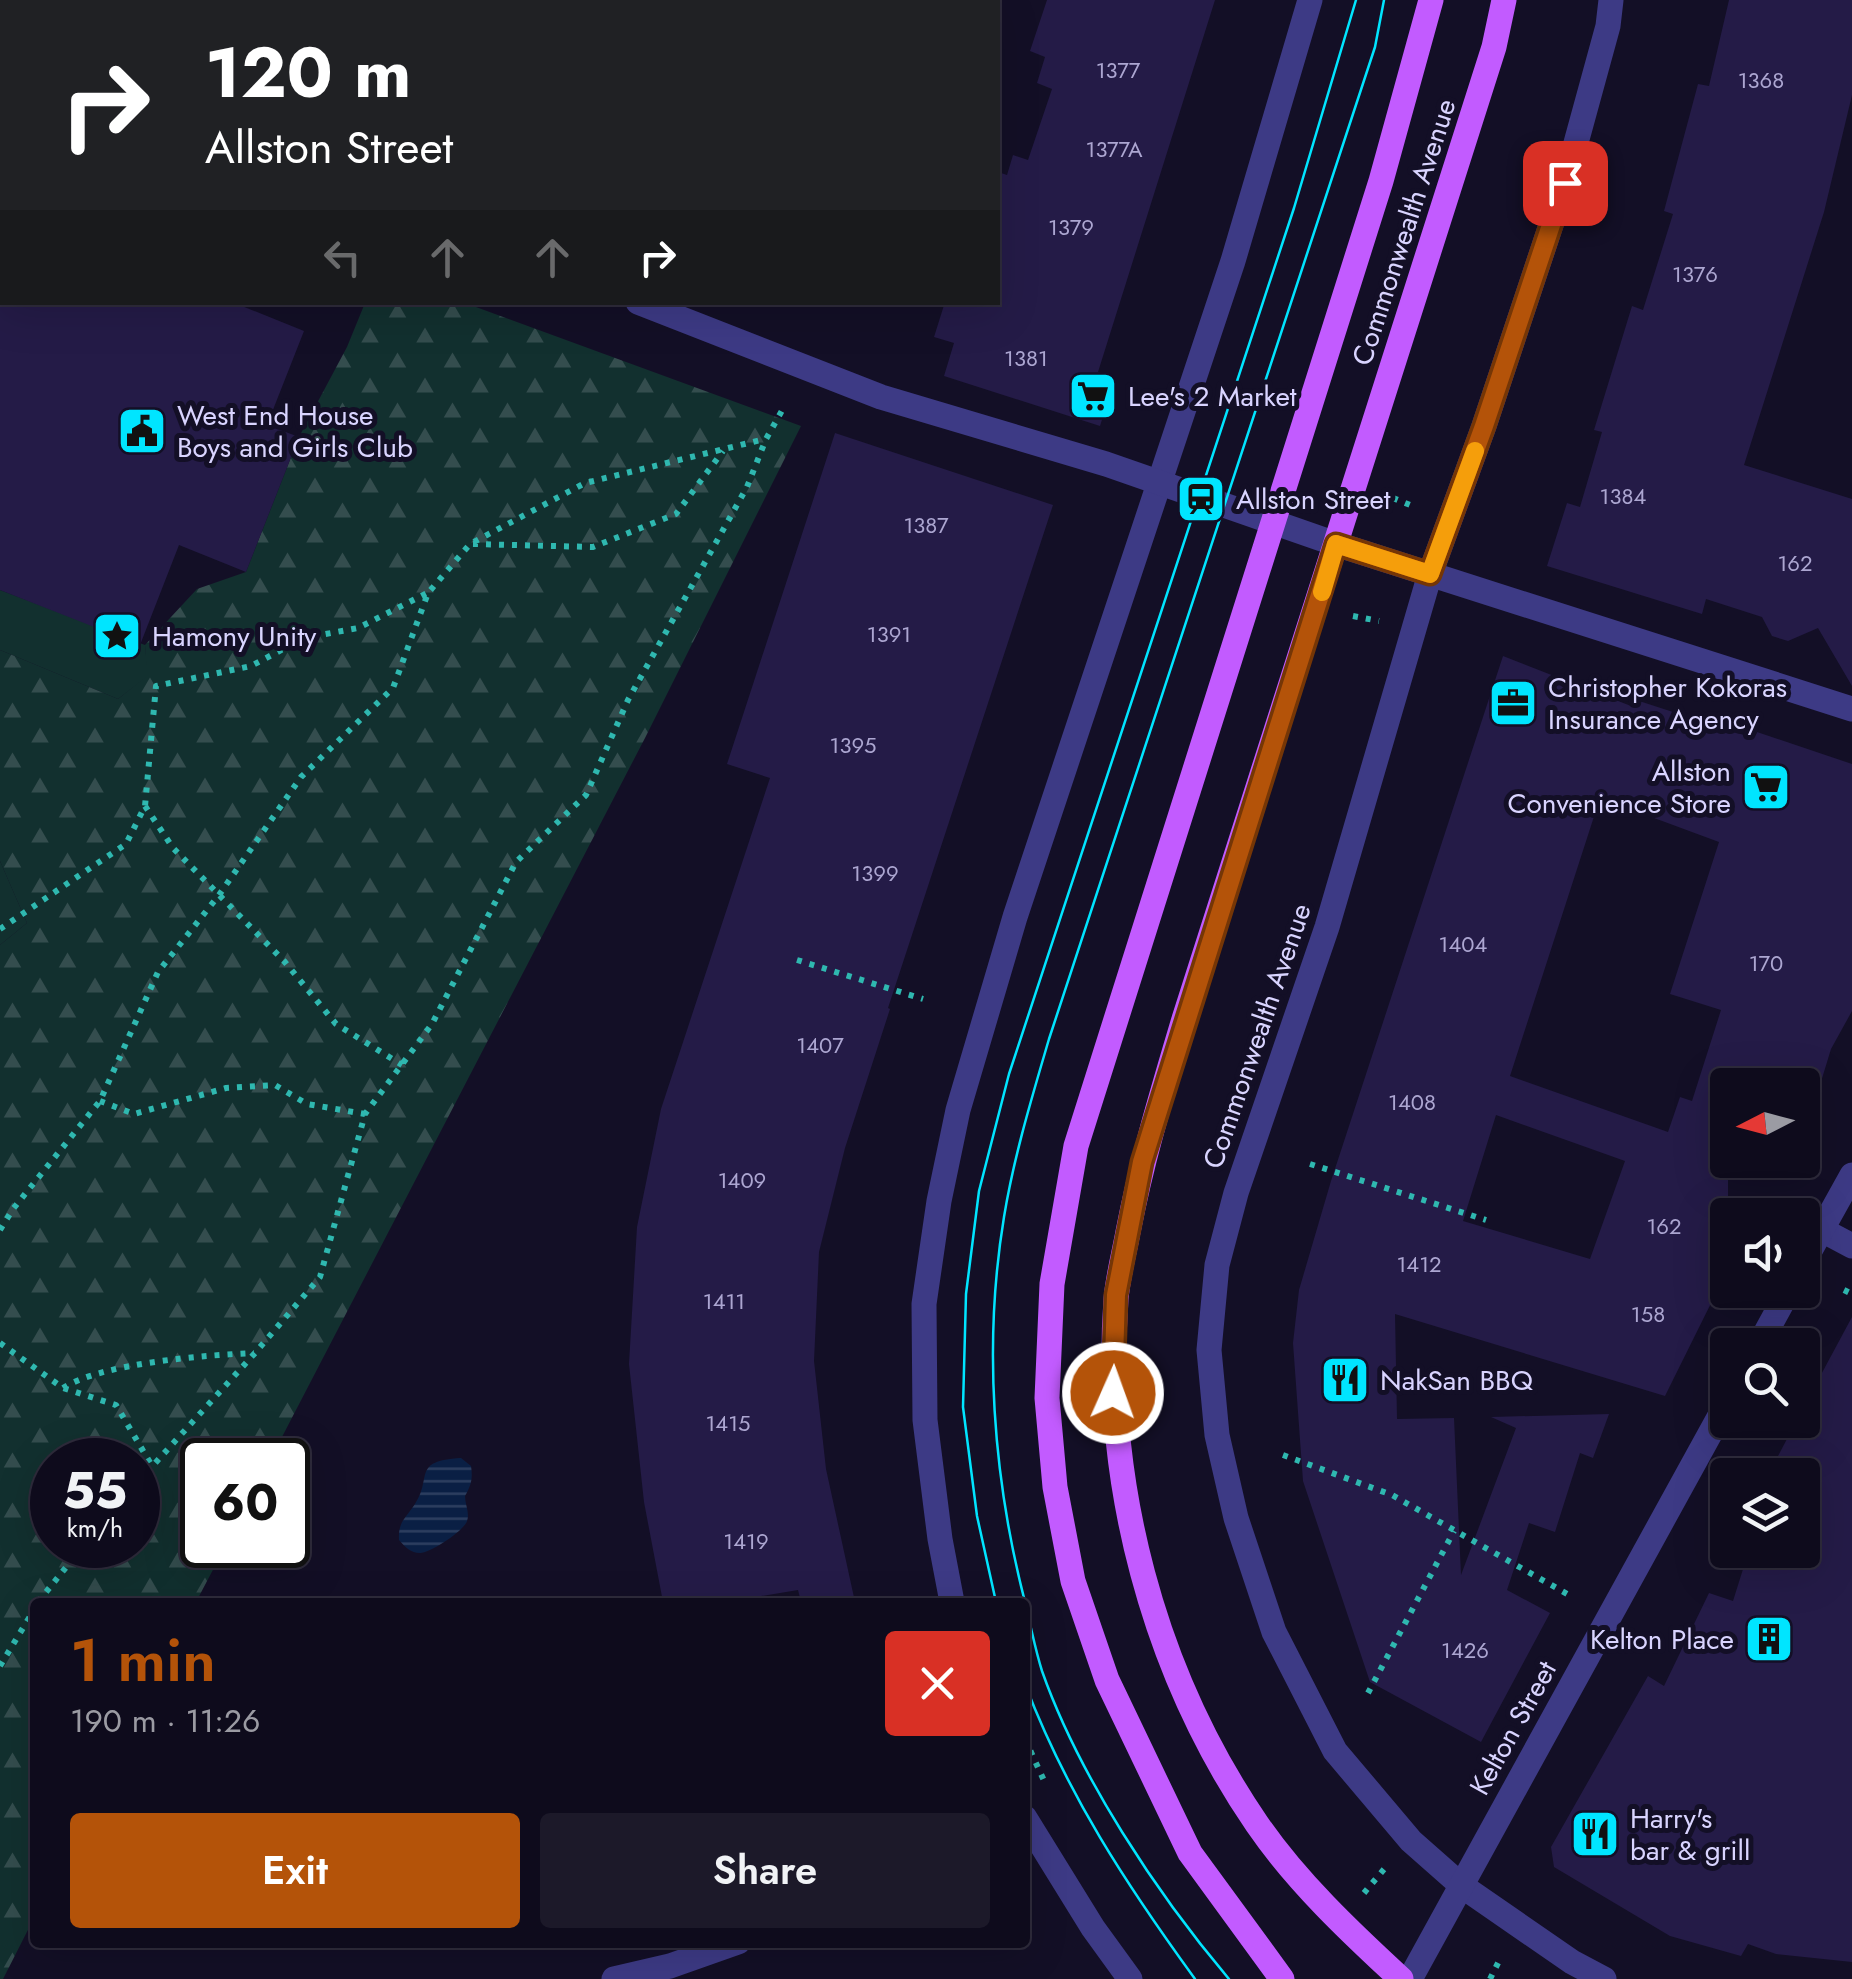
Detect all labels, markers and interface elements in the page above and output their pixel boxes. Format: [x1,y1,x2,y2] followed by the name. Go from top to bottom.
[205,22,411,123] text: 120 m
[40,40,170,170] icon: right
[1096,54,1141,86] house number: 1377
[1738,64,1784,96] house number: 1368
[1342,93,1466,371] street label: Commonwealth Avenue
[205,115,453,180] text: Allston Street
[1085,133,1143,165] house number: 1377A
[1523,141,1608,226] pin
[1538,156,1593,211] icon: arrive
[1048,211,1094,243] house number: 1379
[315,230,370,285] icon: left
[420,230,475,285] icon: ahead
[525,230,580,285] icon: ahead
[630,230,685,285] icon: right
[1672,258,1718,290] house number: 1376
[1004,342,1048,374] house number: 1381
[1067,370,1119,422] supermarket icon: Lee's 2 Market
[1128,376,1297,417] place label: Lee's 2 Market
[177,395,413,468] place label: West End House Boys and Girls Club
[116,405,168,457] public building icon: West End House Boys and Girls Club
[1175,473,1227,525] station icon: Allston Street
[1236,479,1391,520] place label: Allston Street
[1600,480,1647,512] house number: 1384
[903,509,949,541] house number: 1387
[1777,547,1813,579] house number: 162
[91,610,143,662] place icon: Hamony Unity
[152,616,317,657] place label: Hamony Unity
[867,618,911,650] house number: 1391
[1548,667,1787,740] place label: Christopher Kokoras Insurance Agency
[1487,677,1539,729] office icon: Christopher Kokoras Insurance Agency
[830,729,877,761] house number: 1395
[1507,751,1731,824] place label: Allston Convenience Store
[1740,761,1792,813] supermarket icon: Allston Convenience Store
[851,857,899,889] house number: 1399
[1192,898,1322,1174] street label: Commonwealth Avenue
[1439,928,1488,960] house number: 1404
[1749,947,1783,979] house number: 170
[796,1029,844,1061] house number: 1407
[1710,1068,1820,1178] north arrow
[1710,1068,1820,1568] map controls
[1388,1086,1436,1118] house number: 1408
[718,1164,766,1196] house number: 1409
[1710,1198,1820,1308] button: sound
[1646,1210,1682,1242] house number: 162
[1396,1248,1442,1280] house number: 1412
[703,1285,745,1317] house number: 1411
[1631,1298,1665,1330] house number: 158
[1710,1328,1820,1438] button: search
[1061,1341,1165,1445] position arrow
[1319,1354,1371,1406] restaurant icon: NakSan BBQ
[1380,1360,1534,1401] place label: NakSan BBQ
[705,1407,751,1439] house number: 1415
[180,1438,310,1568] speed limit sign: 60
[63,1454,127,1527] text: 55
[1710,1458,1820,1568] button: layers
[67,1510,123,1546] text: km/h
[723,1525,769,1557] house number: 1419
[1743,1613,1795,1665] building icon: Kelton Place
[70,1617,216,1704] text: 1 min
[1590,1619,1734,1660] place label: Kelton Place
[885,1631,990,1736] button: close
[1441,1634,1489,1666] house number: 1426
[1459,1653,1567,1803] street label: Kelton Street
[70,1698,260,1744] text: 190 m · 11:26
[1630,1798,1750,1871] place label: Harry's bar & grill
[1569,1808,1621,1860] restaurant icon: Harry's bar & grill
[70,1813,520,1928] button: Exit
[540,1813,990,1928] button: Share

